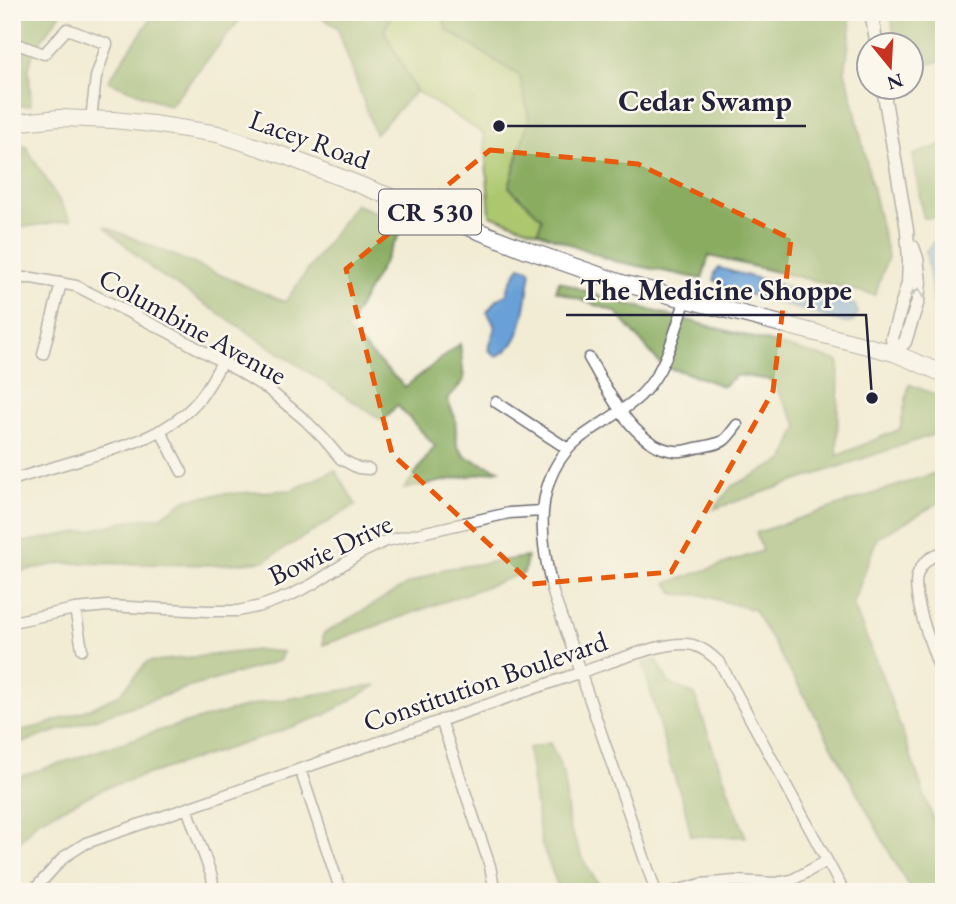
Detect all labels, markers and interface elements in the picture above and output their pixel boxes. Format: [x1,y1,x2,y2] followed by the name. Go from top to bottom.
[855,32,925,102] north arrow
[883,67,906,96] text: N
[605,75,806,126] callout: Cedar Swamp
[618,81,792,120] text: Cedar Swamp
[245,101,376,178] street label: Lacey Road
[379,190,481,234] road number: CR 530
[93,259,293,393] street label: Columbine Avenue
[566,264,866,315] callout: The Medicine Shoppe
[580,270,852,309] text: The Medicine Shoppe
[910,287,925,299] one-way arrow
[262,505,398,593] street label: Bowie Drive
[358,622,613,740] street label: Constitution Boulevard

